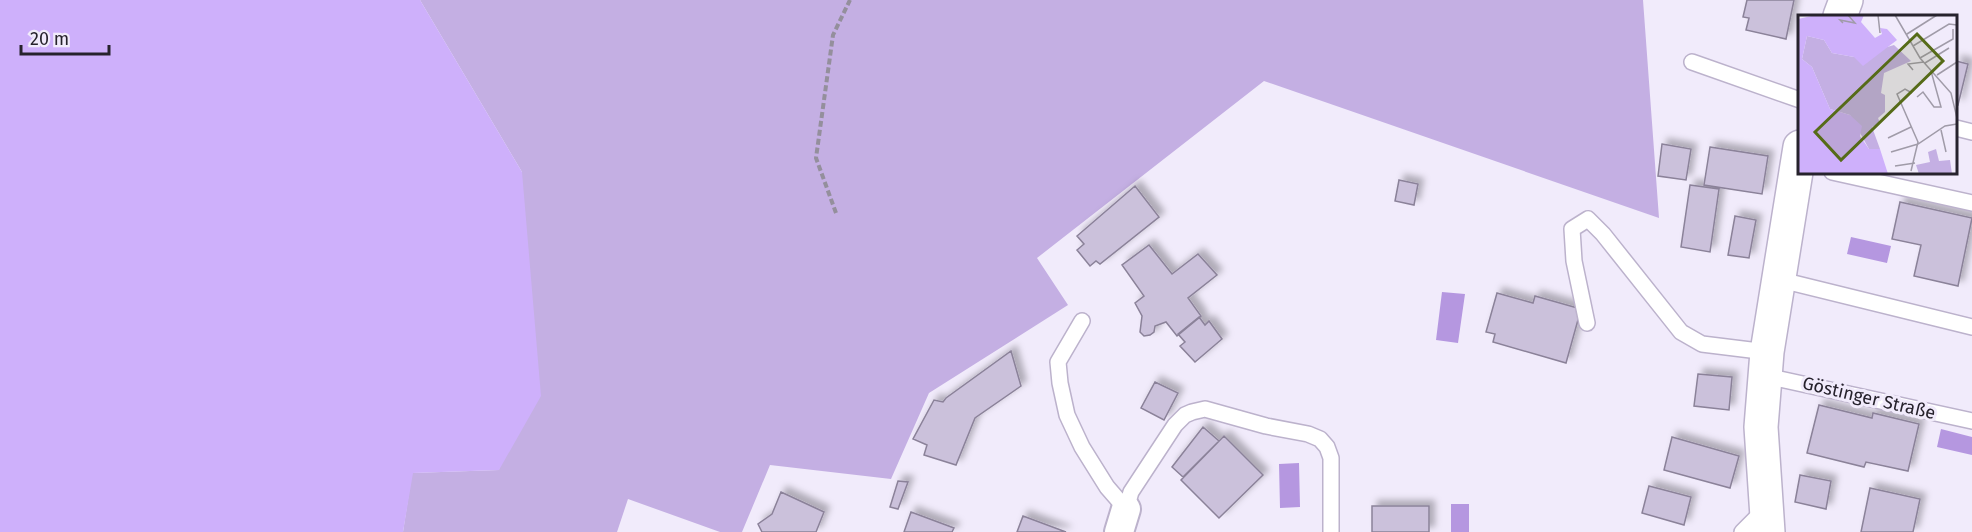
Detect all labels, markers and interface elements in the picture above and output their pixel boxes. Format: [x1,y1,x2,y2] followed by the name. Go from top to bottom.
[1798,15,1957,174] inset map
[21,18,110,56] scale bar
[30,28,69,50] text: 20 m
[1800,372,1938,424] street label: Göstinger Straße

